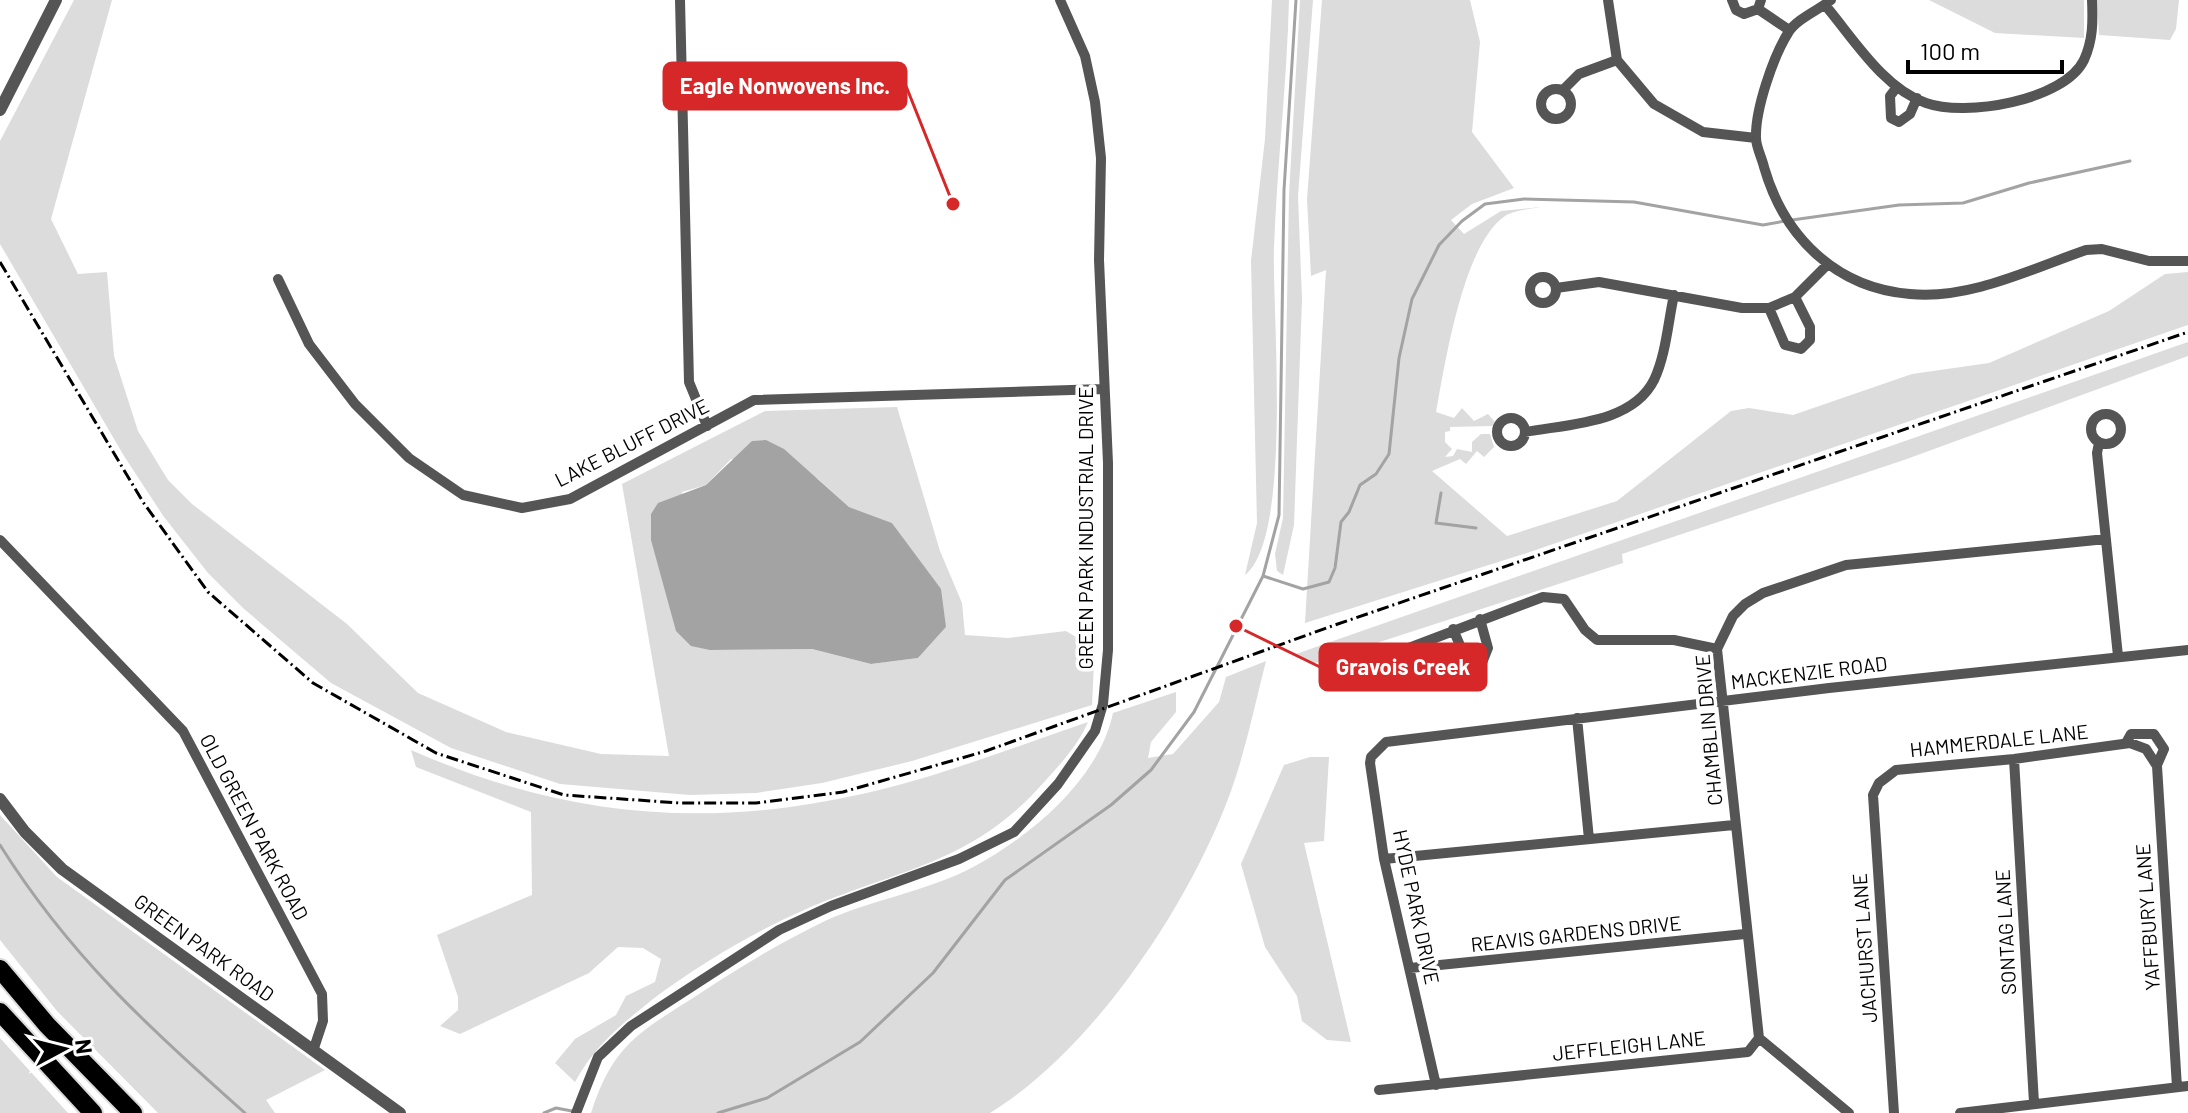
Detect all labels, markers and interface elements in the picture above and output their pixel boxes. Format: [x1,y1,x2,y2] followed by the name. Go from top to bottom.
[1908,24,2062,74] scale bar
[1920,36,1980,65] text: 100 m
[664,63,906,109] callout: Eagle Nonwovens Inc.
[680,72,890,98] text: Eagle Nonwovens Inc.
[1073,387,1097,669] street label: GREEN PARK INDUSTRIAL DRIVE
[551,393,713,491] street label: LAKE BLUFF DRIVE
[1320,644,1486,690] callout: Gravois Creek
[1729,650,1889,694] street label: MACKENZIE ROAD
[1336,653,1470,679] text: Gravois Creek
[1689,653,1727,807] street label: CHAMBLIN DRIVE
[1908,719,2089,761] street label: HAMMERDALE LANE
[196,729,314,924] street label: OLD GREEN PARK ROAD
[1389,827,1445,987] street label: HYDE PARK DRIVE
[2130,843,2164,991] street label: YAFFBURY LANE
[1990,869,2020,995] street label: SONTAG LANE
[1847,872,1881,1024] street label: JACHURST LANE
[130,888,279,1006] street label: GREEN PARK ROAD
[1469,910,1682,956] street label: REAVIS GARDENS DRIVE
[24,1009,104,1089] north arrow
[1551,1025,1707,1065] street label: JEFFLEIGH LANE
[71,1038,99,1055] text: N

